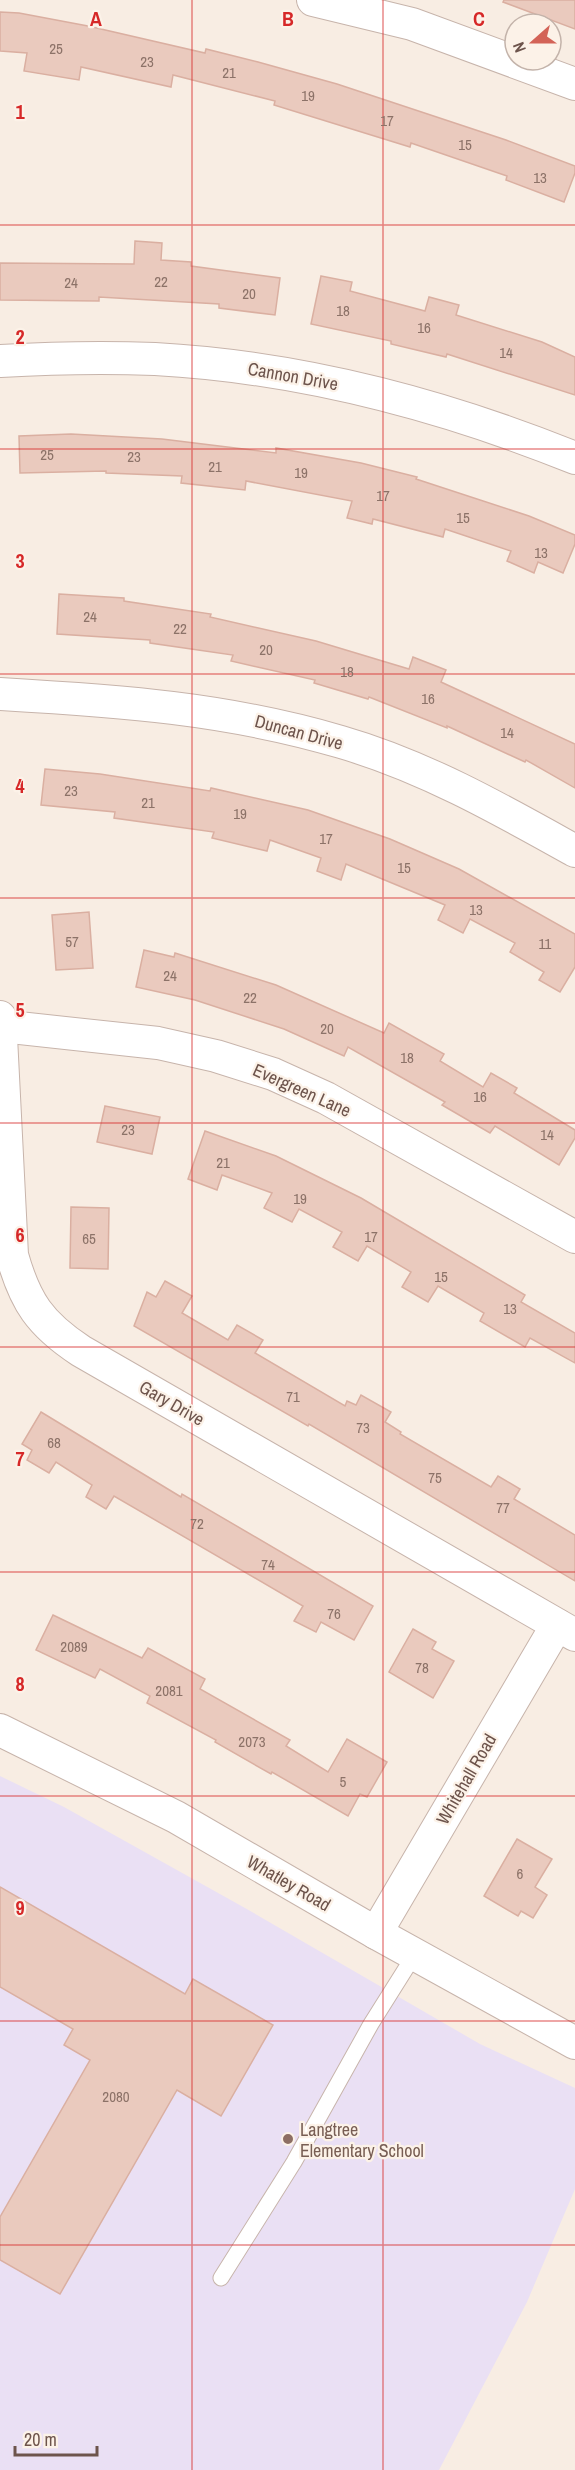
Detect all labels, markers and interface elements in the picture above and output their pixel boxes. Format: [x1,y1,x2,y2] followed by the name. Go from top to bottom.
[90,5,102,32] text: A
[282,5,294,32] text: B
[473,5,485,32] text: C
[503,12,563,72] north arrow
[49,38,63,59] house number: 25
[507,39,531,56] text: N
[140,51,154,72] house number: 23
[222,62,236,83] house number: 21
[301,85,315,106] house number: 19
[15,98,25,125] text: 1
[380,110,394,131] house number: 17
[458,134,472,155] house number: 15
[533,167,547,188] house number: 13
[154,271,168,292] house number: 22
[64,272,78,293] house number: 24
[242,283,256,304] house number: 20
[336,300,350,321] house number: 18
[417,317,431,338] house number: 16
[15,323,25,350] text: 2
[499,342,513,363] house number: 14
[246,356,340,396] street label: Cannon Drive
[40,444,54,465] house number: 25
[127,446,141,467] house number: 23
[208,456,222,477] house number: 21
[294,462,308,483] house number: 19
[376,485,390,506] house number: 17
[456,507,470,528] house number: 15
[534,542,548,563] house number: 13
[15,547,25,574] text: 3
[83,606,97,627] house number: 24
[173,618,187,639] house number: 22
[259,639,273,660] house number: 20
[340,661,354,682] house number: 18
[421,688,435,709] house number: 16
[252,708,346,756] street label: Duncan Drive
[500,722,514,743] house number: 14
[15,772,25,799] text: 4
[64,780,78,801] house number: 23
[141,792,155,813] house number: 21
[233,803,247,824] house number: 19
[319,828,333,849] house number: 17
[397,857,411,878] house number: 15
[469,899,483,920] house number: 13
[65,931,79,952] house number: 57
[539,933,552,954] house number: 11
[163,965,177,986] house number: 24
[243,987,257,1008] house number: 22
[15,996,25,1023] text: 5
[320,1018,334,1039] house number: 20
[400,1047,414,1068] house number: 18
[249,1057,355,1123] street label: Evergreen Lane
[473,1086,487,1107] house number: 16
[121,1119,135,1140] house number: 23
[540,1124,554,1145] house number: 14
[216,1152,230,1173] house number: 21
[293,1188,307,1209] house number: 19
[15,1221,25,1248] text: 6
[364,1226,378,1247] house number: 17
[82,1228,96,1249] house number: 65
[434,1266,448,1287] house number: 15
[503,1298,517,1319] house number: 13
[135,1374,209,1432] street label: Gary Drive
[286,1386,300,1407] house number: 71
[356,1417,370,1438] house number: 73
[47,1432,61,1453] house number: 68
[15,1445,25,1472] text: 7
[428,1467,442,1488] house number: 75
[496,1497,510,1518] house number: 77
[190,1513,204,1534] house number: 72
[261,1554,275,1575] house number: 74
[327,1603,341,1624] house number: 76
[60,1636,88,1657] house number: 2089
[415,1657,429,1678] house number: 78
[15,1670,25,1697] text: 8
[155,1680,183,1701] house number: 2081
[430,1729,502,1829] street label: Whitehall Road
[238,1731,266,1752] house number: 2073
[340,1771,347,1792] house number: 5
[243,1849,335,1917] street label: Whatley Road
[517,1863,524,1884] house number: 6
[15,1894,25,1921] text: 9
[102,2086,130,2107] house number: 2080
[300,2117,424,2163] place label: Langtree Elementary School
[281,2132,295,2146] marker: Langtree Elementary School
[15,2419,98,2457] scale bar
[24,2427,57,2452] text: 20 m

